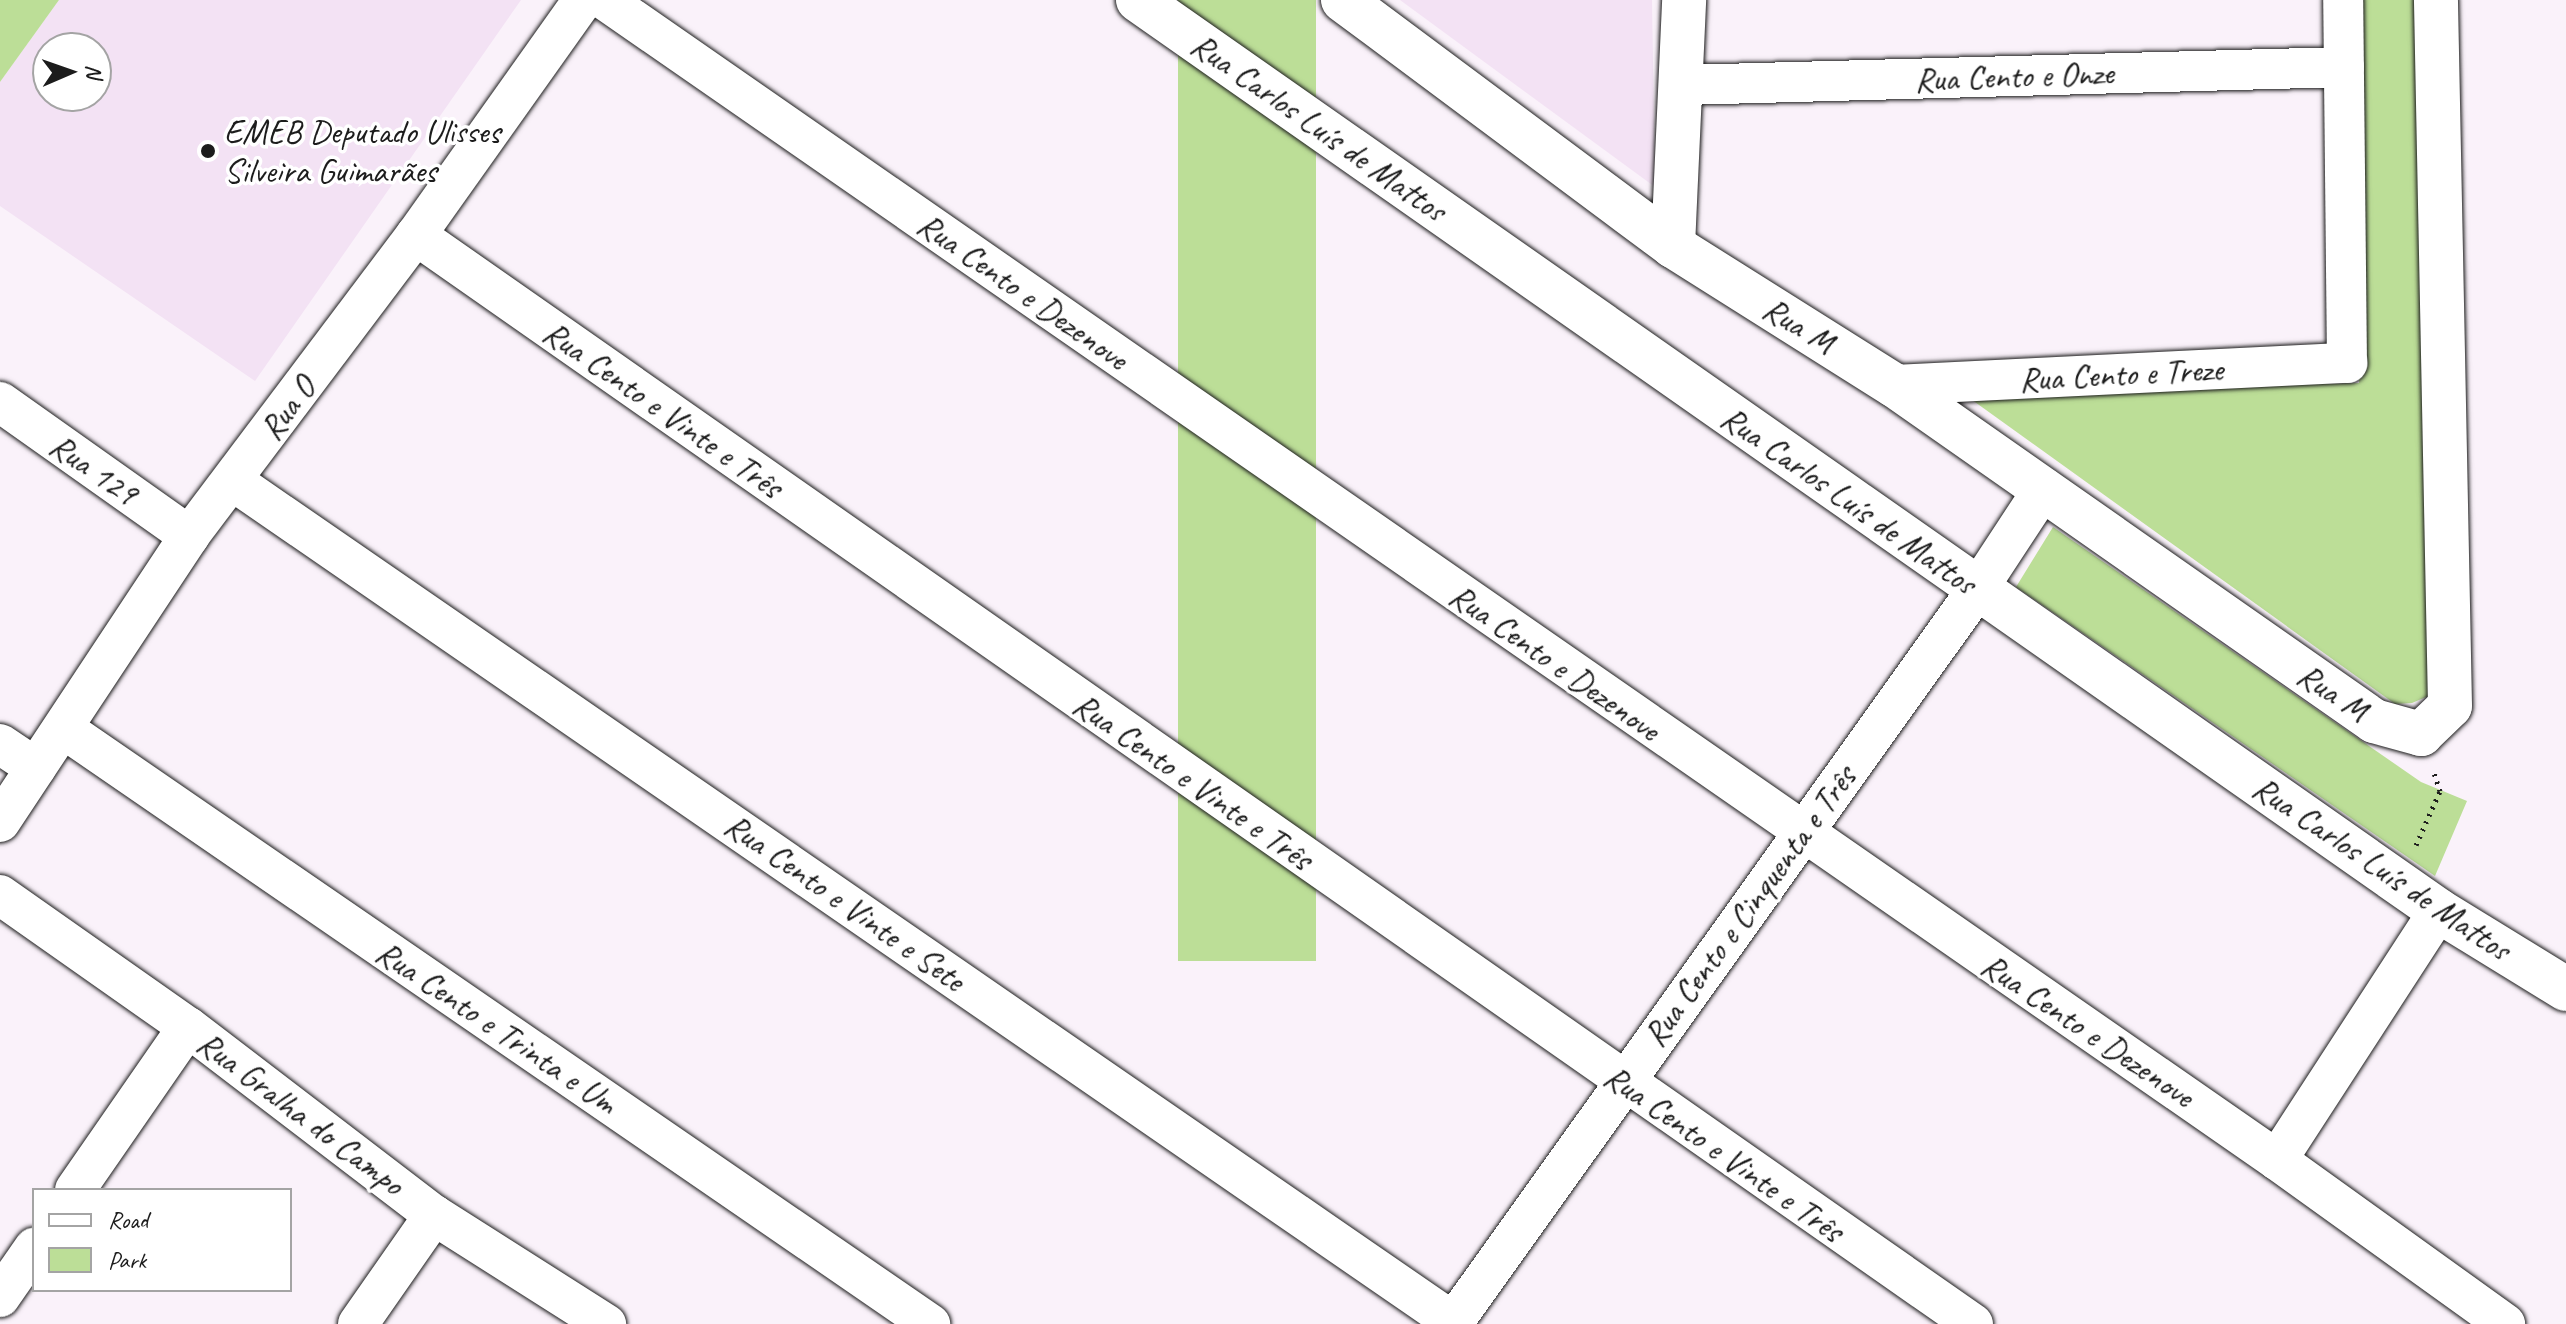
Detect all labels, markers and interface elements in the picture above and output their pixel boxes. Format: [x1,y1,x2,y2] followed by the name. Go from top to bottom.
[1183,24,1455,230] street label: Rua Carlos Luís de Mattos
[32,32,112,112] north arrow
[1914,52,2114,100] street label: Rua Cento e Onze
[80,64,108,79] text: N
[224,111,500,190] place label: EMEB Deputado Ulisses Silveira Guimarães
[199,142,217,160] marker: EMEB Deputado Ulisses Silveira Guimarães
[910,203,1136,379] street label: Rua Cento e Dezenove
[1756,288,1842,362] street label: Rua M
[536,312,790,506] street label: Rua Cento e Vinte e Três
[2019,348,2223,400] street label: Rua Cento e Treze
[250,368,324,448] street label: Rua O
[1713,397,1985,603] street label: Rua Carlos Luís de Mattos
[42,424,146,514] street label: Rua 129
[1442,574,1668,750] street label: Rua Cento e Dezenove
[2290,654,2376,730] street label: Rua M
[1066,684,1320,878] street label: Rua Cento e Vinte e Três
[1634,758,1864,1054] street label: Rua Cento e Cinquenta e Três
[2245,767,2519,969] street label: Rua Carlos Luís de Mattos
[718,804,972,1000] street label: Rua Cento e Vinte e Sete
[369,932,625,1122] street label: Rua Cento e Trinta e Um
[1974,944,2202,1116] street label: Rua Cento e Dezenove
[190,1023,412,1203] street label: Rua Gralha do Campo
[1597,1056,1851,1250] street label: Rua Cento e Vinte e Três
[32,1188,292,1292] legend
[108,1205,148,1235] text: Road
[108,1245,146,1275] text: Park

